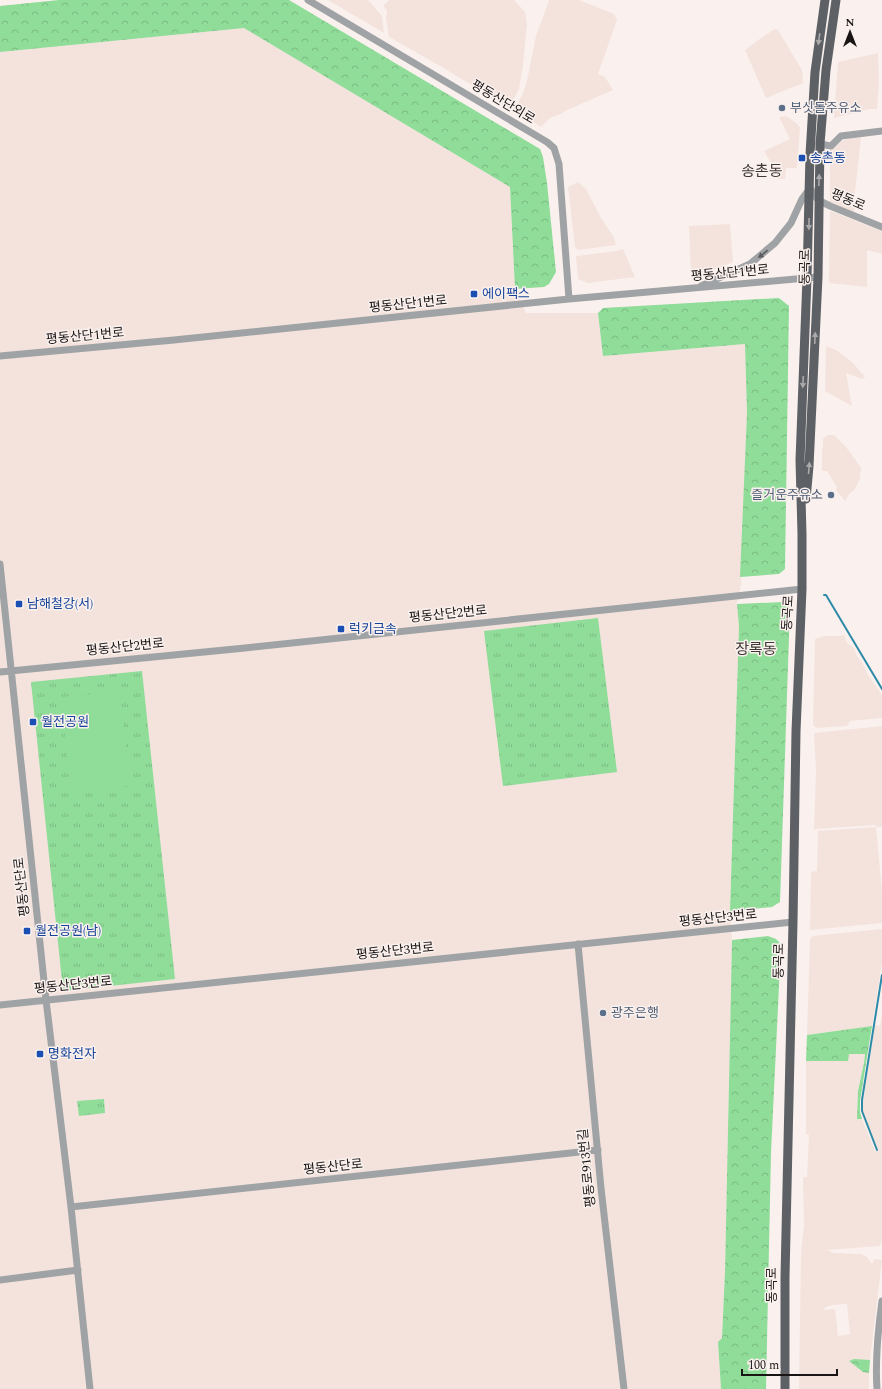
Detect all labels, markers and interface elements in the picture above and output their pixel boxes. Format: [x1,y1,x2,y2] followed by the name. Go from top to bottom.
[830,12,870,52] north arrow
[846,14,855,31] text: N
[816,33,822,45] one-way arrow
[467,75,539,129] street label: 평동산단외로
[790,98,862,118] place label: 부싯돌주유소
[777,103,787,113] marker: 부싯돌주유소
[810,148,846,168] place label: 송촌동
[797,153,807,163] marker: 송촌동
[741,160,783,183] district label: 송촌동
[816,173,822,186] one-way arrow
[828,184,868,216] street label: 평동로
[806,218,812,231] one-way arrow
[758,249,769,258] one-way arrow
[795,249,815,285] street label: 동곡로
[690,260,770,286] street label: 평동산단1번로
[482,284,530,304] place label: 에이팩스
[469,289,479,299] marker: 에이팩스
[368,290,448,318] street label: 평동산단1번로
[45,323,125,349] street label: 평동산단1번로
[812,331,818,344] one-way arrow
[799,376,806,388] one-way arrow
[805,462,812,474] one-way arrow
[751,485,823,505] place label: 즐거운주유소
[826,490,836,500] marker: 즐거운주유소
[27,594,93,614] place label: 남해철강(서)
[777,595,799,631] street label: 동곡로
[14,599,24,609] marker: 남해철강(서)
[408,600,488,628] street label: 평동산단2번로
[349,619,397,639] place label: 럭키금속
[336,624,346,634] marker: 럭키금속
[85,633,165,661] street label: 평동산단2번로
[735,638,777,661] district label: 장록동
[41,712,89,732] place label: 월전공원
[28,717,38,727] marker: 월전공원
[9,856,35,918] street label: 평동산단로
[678,904,758,932] street label: 평동산단3번로
[35,921,101,941] place label: 월전공원(남)
[22,926,32,936] marker: 월전공원(남)
[355,937,435,965] street label: 평동산단3번로
[769,943,789,979] street label: 동곡로
[33,971,113,999] street label: 평동산단3번로
[611,1003,659,1023] place label: 광주은행
[598,1008,608,1018] marker: 광주은행
[48,1044,96,1064] place label: 명화전자
[35,1049,45,1059] marker: 명화전자
[573,1128,601,1208] street label: 평동로913번길
[302,1154,364,1180] street label: 평동산단로
[762,1267,782,1303] street label: 동곡로
[742,1351,837,1377] scale bar
[748,1356,779,1375] text: 100 m

